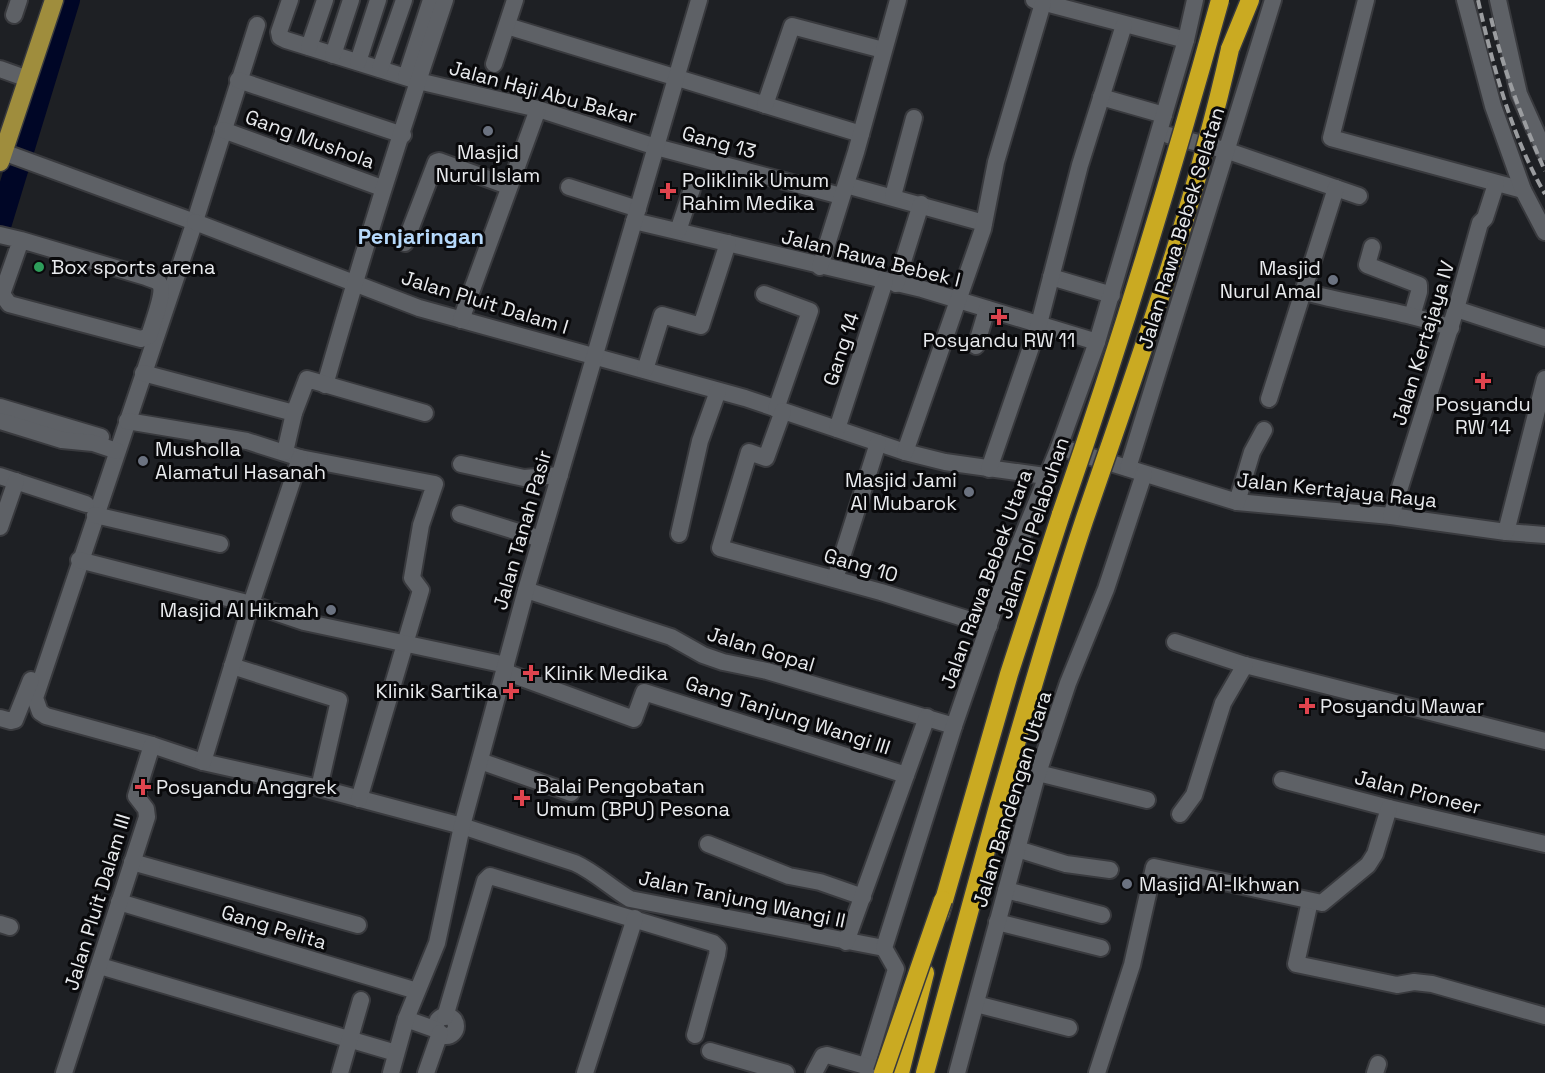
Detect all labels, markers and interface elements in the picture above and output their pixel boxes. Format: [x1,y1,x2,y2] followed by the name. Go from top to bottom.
[446,54,640,130] street label: Jalan Haji Abu Bakar
[242,104,378,174] street label: Gang Mushola
[1132,104,1230,352] street label: Jalan Rawa Bebek Selatan
[679,120,759,164] street label: Gang 13
[481,124,495,138] marker: Masjid Nurul Islam
[436,139,540,188] place label: Masjid Nurul Islam
[682,167,829,216] place label: Poliklinik Umum Rahim Medika
[659,182,677,200] marker: Poliklinik Umum Rahim Medika
[358,222,484,250] district label: Penjaringan
[779,223,963,293] street label: Jalan Rawa Bebek I
[51,254,215,280] place label: Box sports arena
[1220,255,1321,304] place label: Masjid Nurul Amal
[1386,258,1460,428] street label: Jalan Kertajaya IV
[32,260,46,274] marker: Box sports arena
[398,264,572,340] street label: Jalan Pluit Dalam I
[1326,273,1340,287] marker: Masjid Nurul Amal
[990,308,1008,326] marker: Posyandu RW 11
[817,309,865,389] street label: Gang 14
[923,327,1075,353] place label: Posyandu RW 11
[1474,372,1492,390] marker: Posyandu RW 14
[1435,391,1531,440] place label: Posyandu RW 14
[991,434,1075,622] street label: Jalan Tol Pelabuhan
[155,436,326,485] place label: Musholla Alamatul Hasanah
[487,447,557,613] street label: Jalan Tanah Pasir
[136,454,150,468] marker: Musholla Alamatul Hasanah
[934,466,1038,692] street label: Jalan Rawa Bebek Utara
[845,467,957,516] place label: Masjid Jami Al Mubarok
[1236,467,1438,513] street label: Jalan Kertajaya Raya
[962,485,976,499] marker: Masjid Jami Al Mubarok
[821,542,901,588] street label: Gang 10
[160,597,319,623] place label: Masjid Al Hikmah
[324,603,338,617] marker: Masjid Al Hikmah
[704,620,818,678] street label: Jalan Gopal
[544,660,668,686] place label: Klinik Medika
[522,664,540,682] marker: Klinik Medika
[682,670,894,760] street label: Gang Tanjung Wangi III
[376,678,498,704] place label: Klinik Sartika
[502,682,520,700] marker: Klinik Sartika
[967,688,1057,910] street label: Jalan Bandengan Utara
[1320,693,1484,719] place label: Posyandu Mawar
[1298,697,1316,715] marker: Posyandu Mawar
[1352,764,1484,820] street label: Jalan Pioneer
[536,773,730,822] place label: Balai Pengobatan Umum (BPU) Pesona
[156,774,337,800] place label: Posyandu Anggrek
[134,778,152,796] marker: Posyandu Anggrek
[513,789,531,807] marker: Balai Pengobatan Umum (BPU) Pesona
[58,811,136,993] street label: Jalan Pluit Dalam III
[636,864,848,934] street label: Jalan Tanjung Wangi II
[1139,871,1300,897] place label: Masjid Al-Ikhwan
[1120,877,1134,891] marker: Masjid Al-Ikhwan
[218,899,330,955] street label: Gang Pelita

